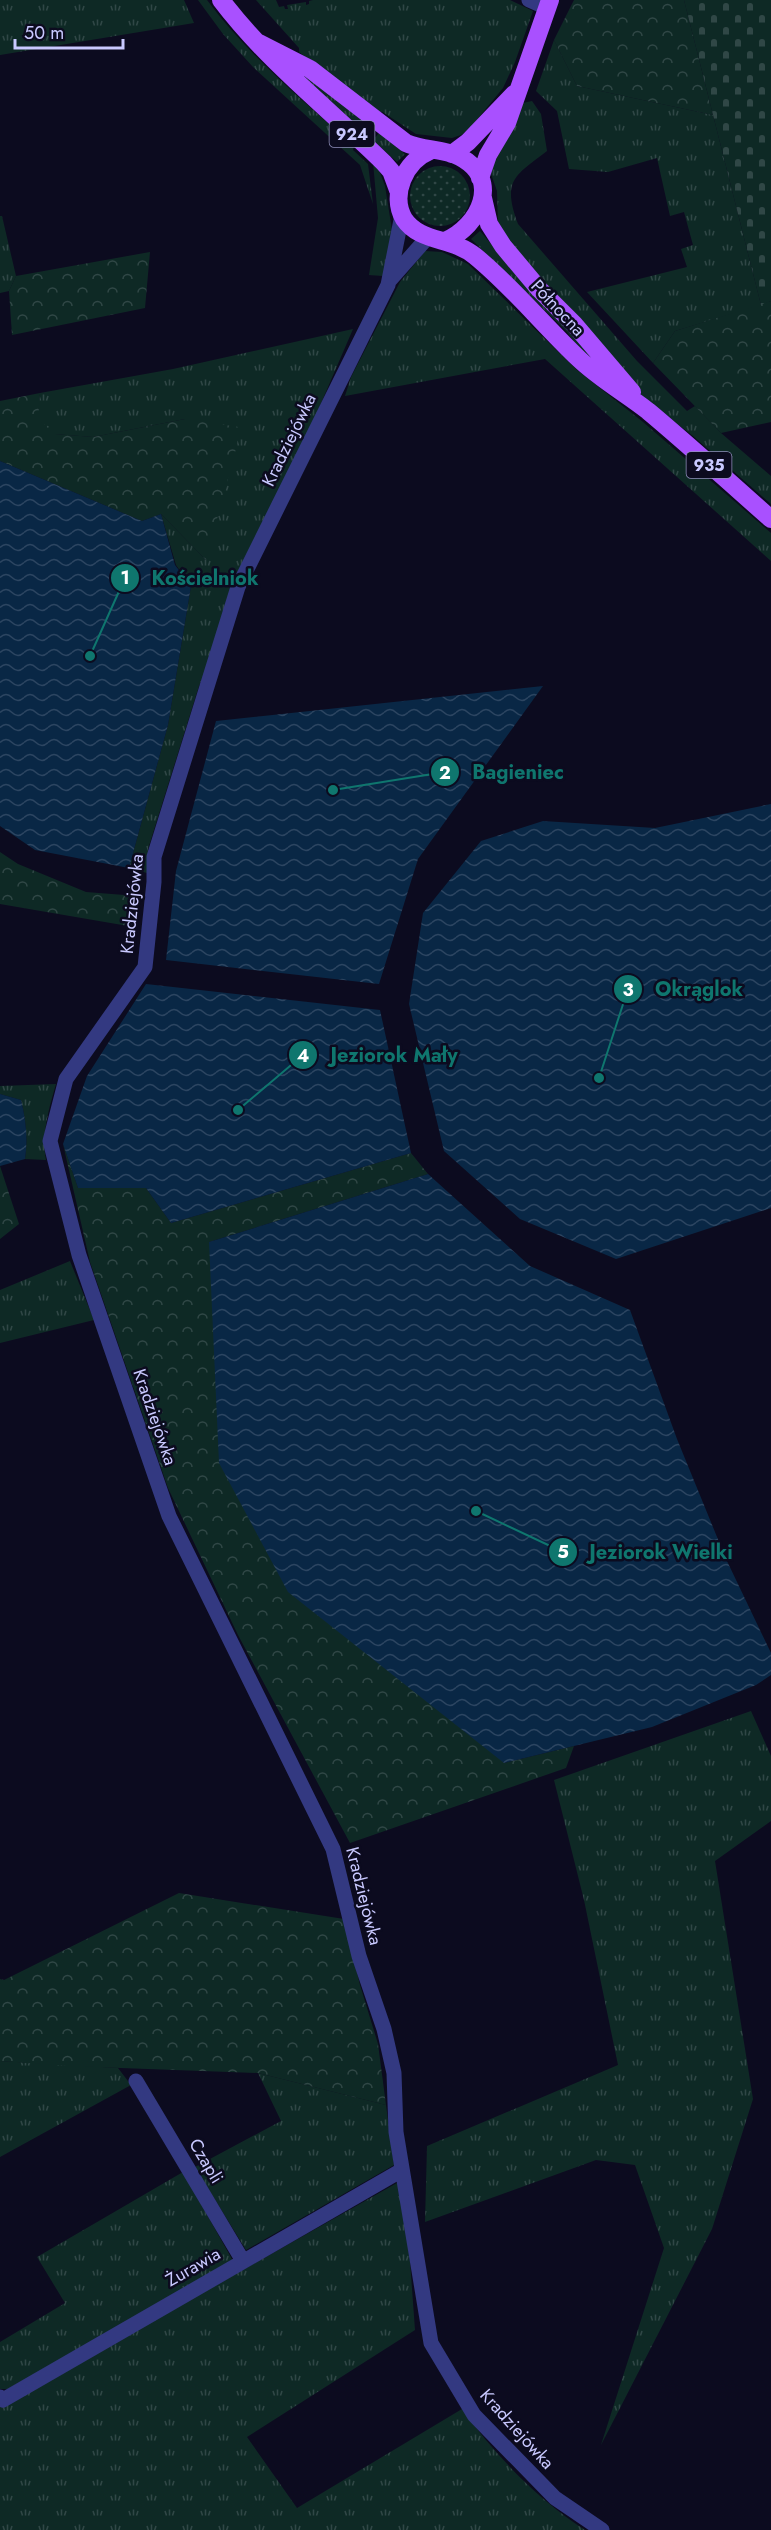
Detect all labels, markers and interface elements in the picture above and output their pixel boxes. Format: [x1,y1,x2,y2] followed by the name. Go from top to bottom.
[15,12,123,50] scale bar
[24,20,64,46] text: 50 m
[330,121,374,147] road number: 924
[525,274,591,342] street label: Północna
[255,389,323,491] street label: Kradziejówka
[686,452,732,478] road number: 935
[110,559,271,597] callout: Kościelniok
[152,564,259,593] text: Kościelniok
[120,565,130,591] text: 1
[430,753,575,791] callout: Bagieniec
[472,758,564,787] text: Bagieniec
[439,760,451,786] text: 2
[114,853,150,955] street label: Kradziejówka
[613,970,755,1008] callout: Okrąglok
[655,975,743,1004] text: Okrąglok
[622,977,634,1003] text: 3
[288,1036,469,1074] callout: Jeziorok Mały
[326,1041,458,1070] text: Jeziorok Mały
[297,1043,309,1069] text: 4
[126,1365,184,1469] street label: Kradziejówka
[548,1533,745,1571] callout: Jeziorok Wielki
[585,1538,733,1567] text: Jeziorok Wielki
[557,1539,569,1565] text: 5
[339,1844,389,1948] street label: Kradziejówka
[182,2134,230,2188] street label: Czapli
[161,2241,225,2293] street label: Żurawia
[474,2383,560,2475] street label: Kradziejówka

